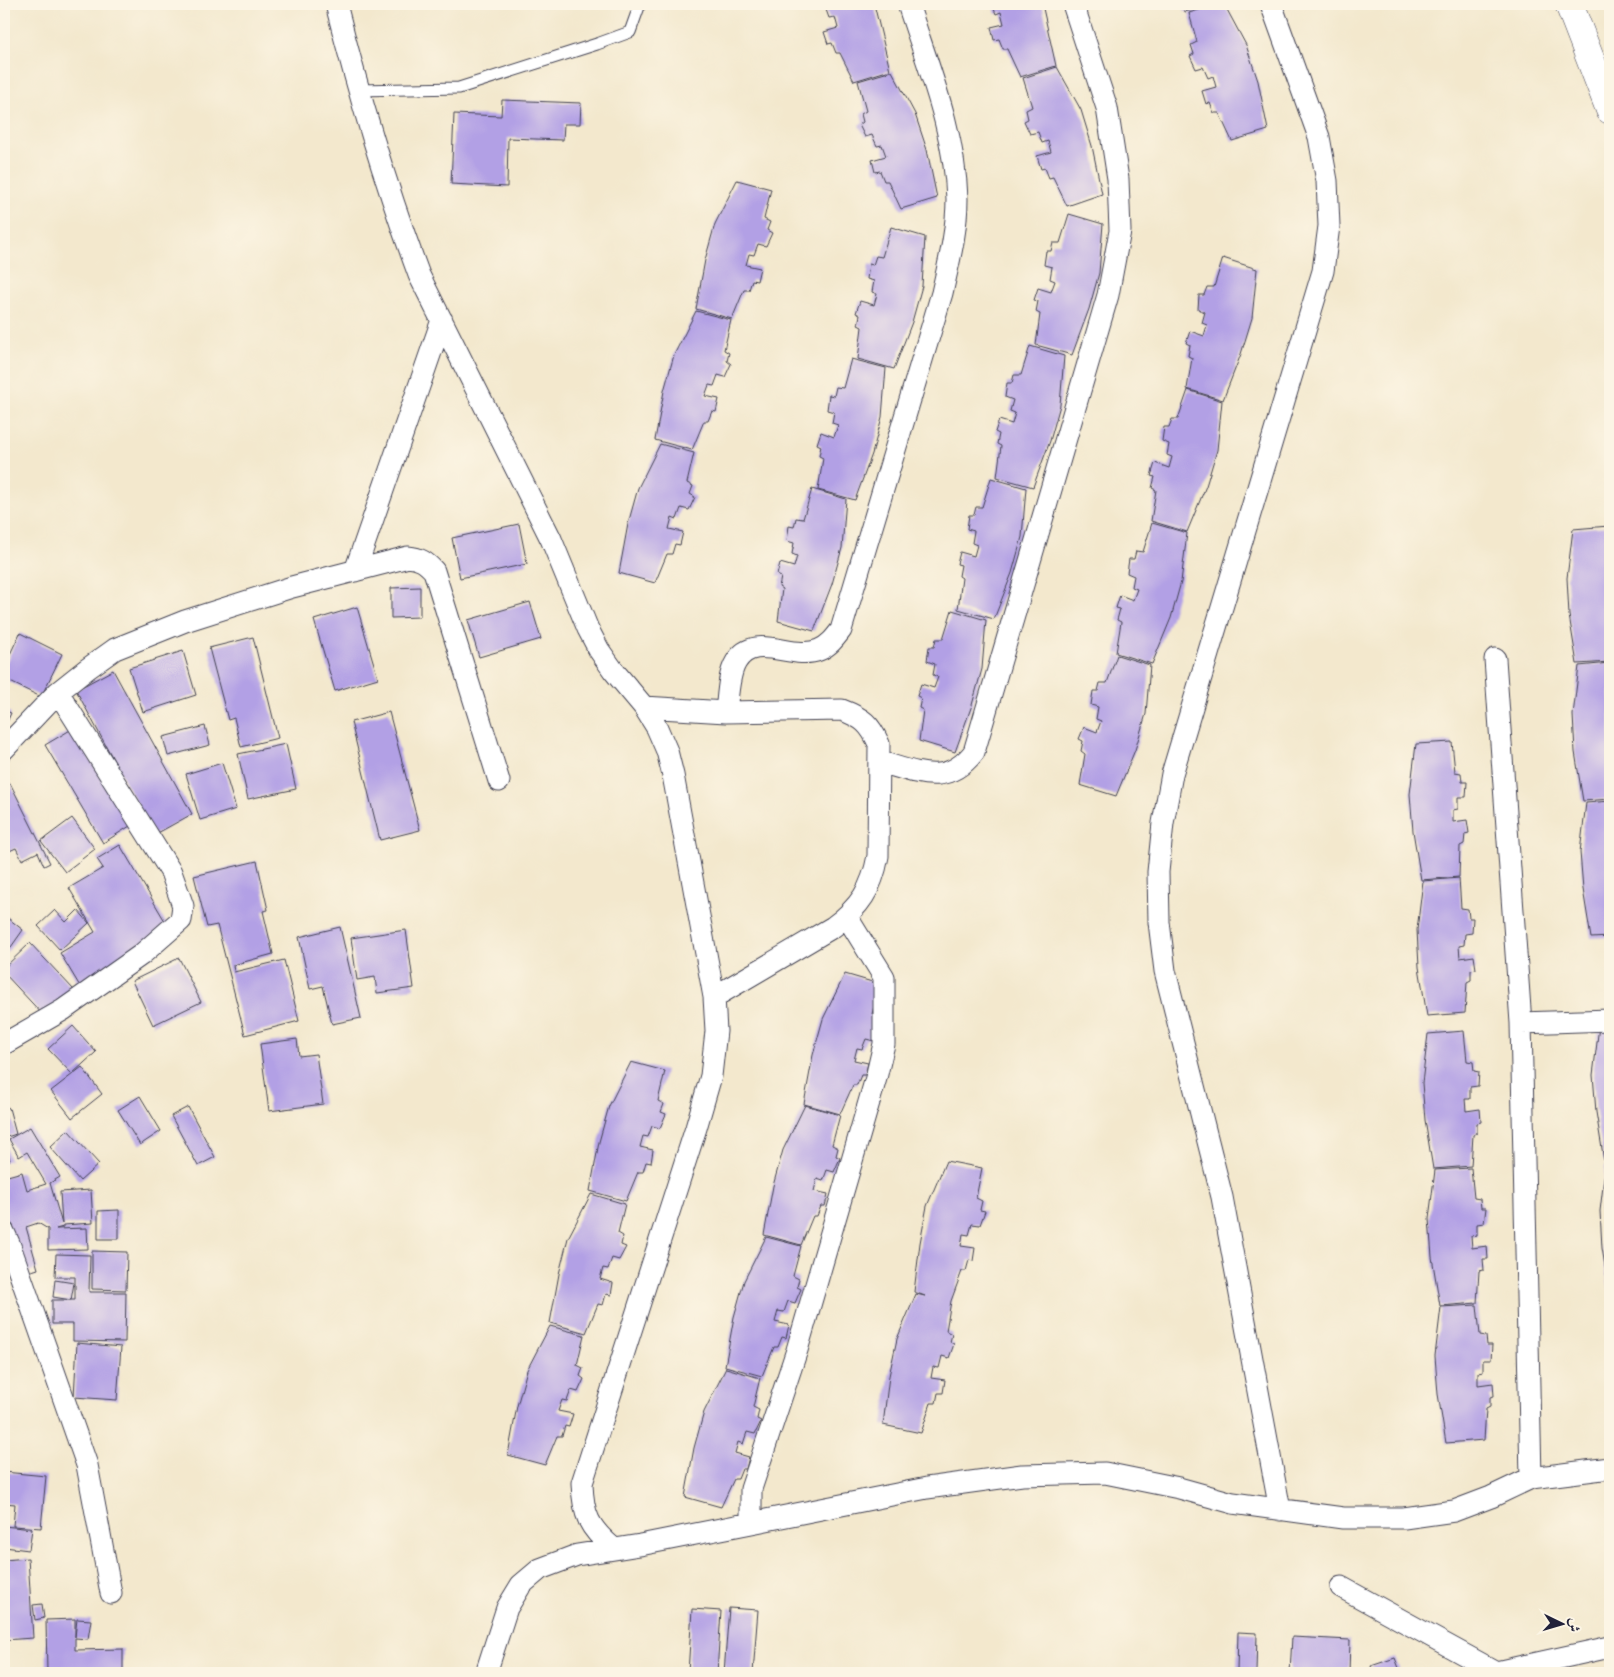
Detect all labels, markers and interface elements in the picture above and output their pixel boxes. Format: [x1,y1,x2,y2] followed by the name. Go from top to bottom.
[1536,1600,1586,1650] north arrow
[1565,1617,1584,1633] text: ش

